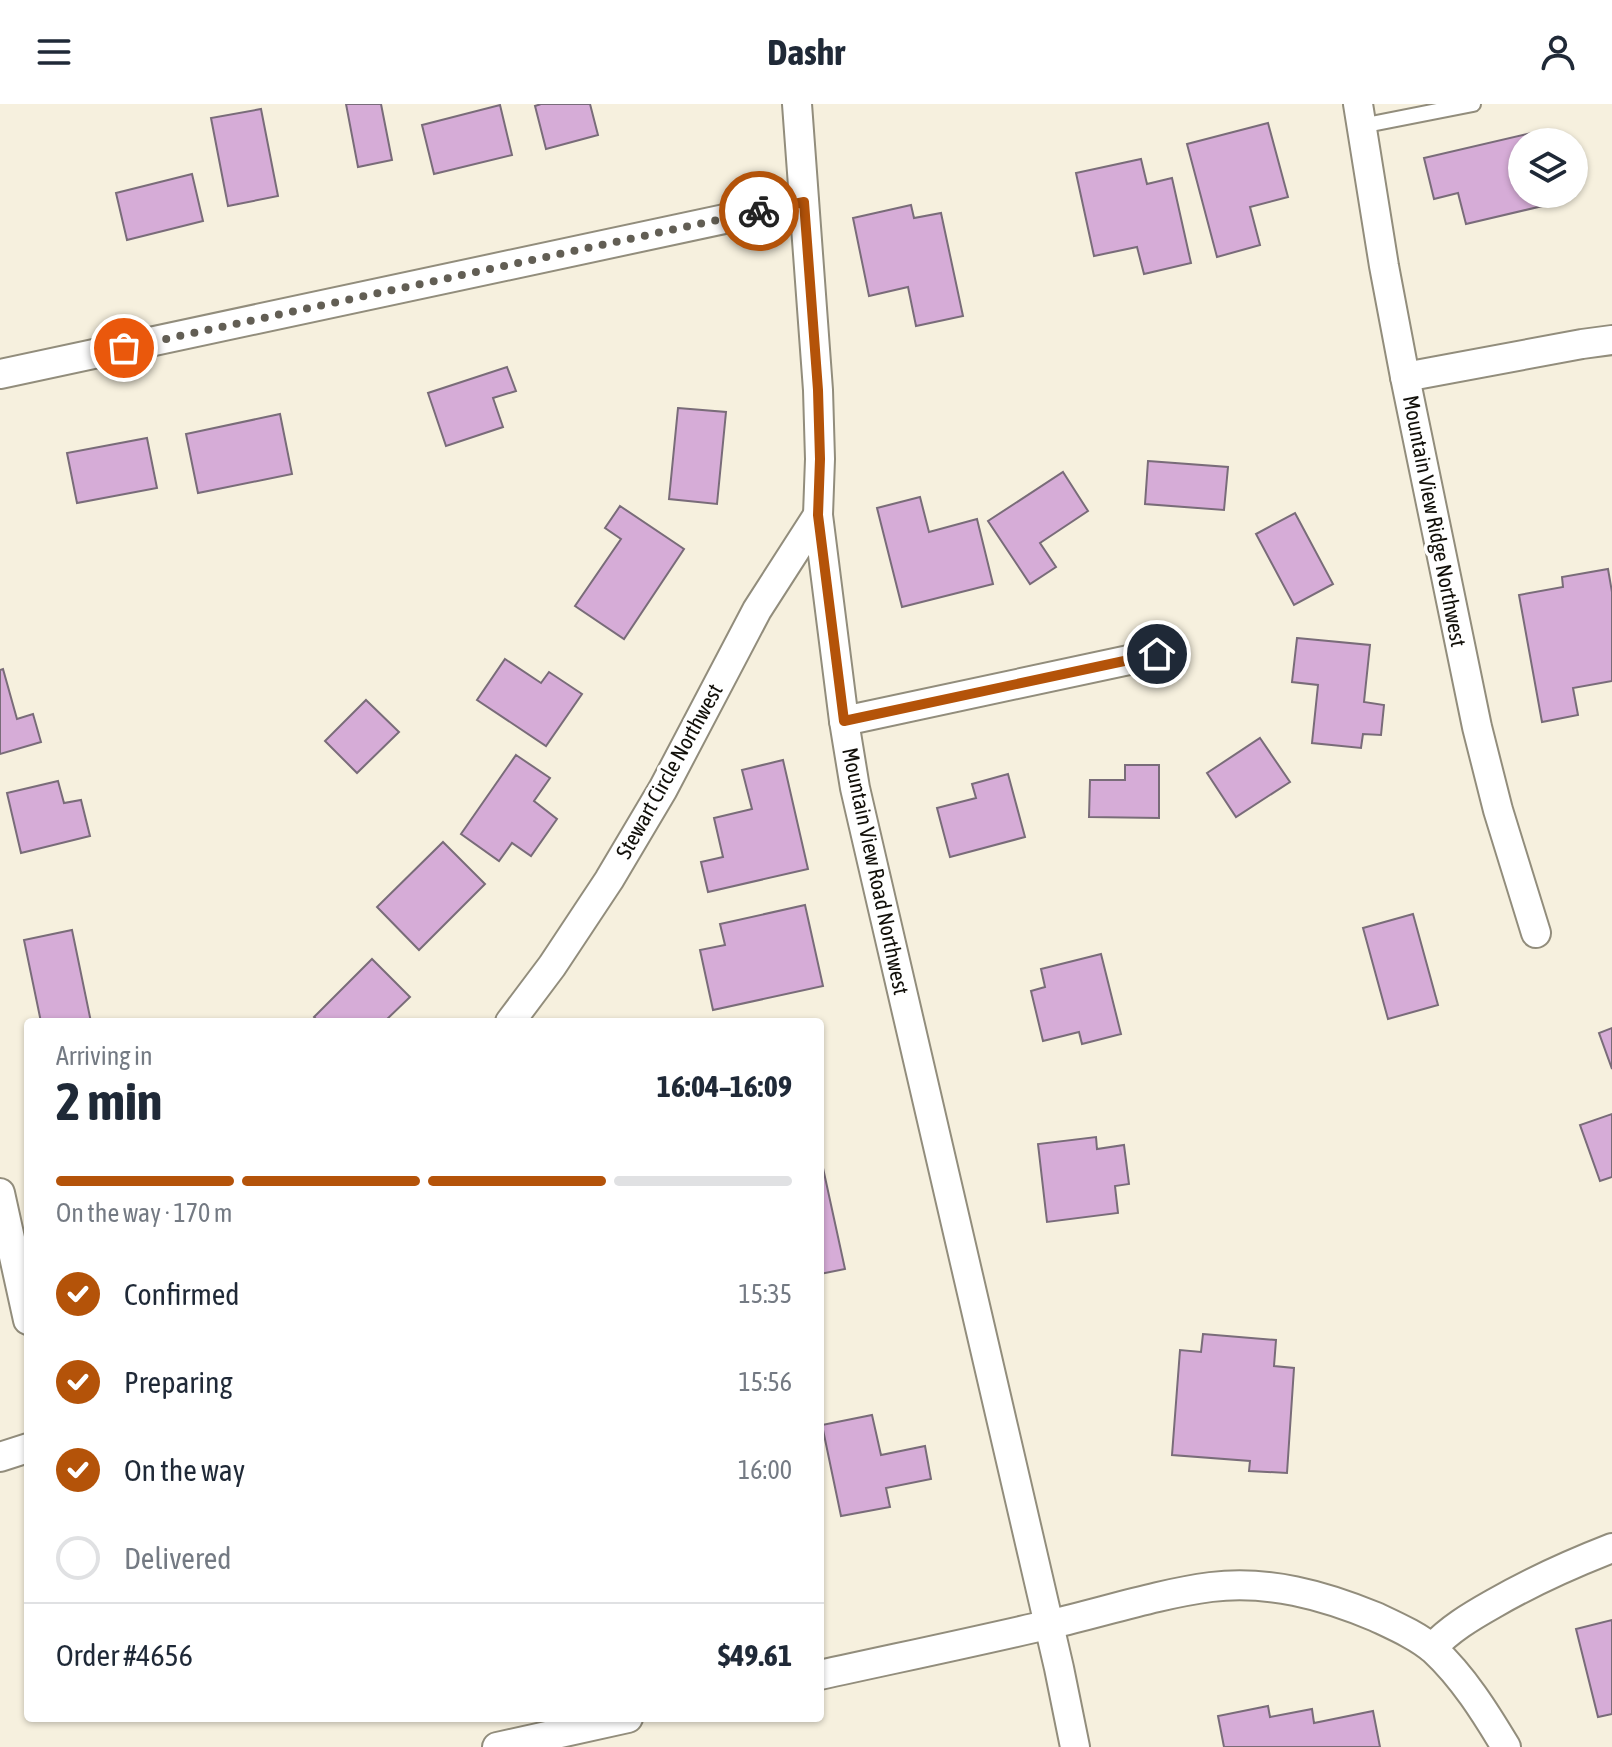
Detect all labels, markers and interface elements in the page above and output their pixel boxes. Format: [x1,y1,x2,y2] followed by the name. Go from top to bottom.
[32,30,76,74] icon: menu
[1536,30,1580,74] icon: person
[767,31,845,73] text: Dashr
[1508,128,1588,208] map controls
[1508,128,1588,208] button: layers
[719,171,799,251] courier
[737,189,781,233] icon: bike
[90,314,158,382] pin
[102,326,146,370] icon: bag
[1398,393,1472,649] street label: Mountain View Ridge Northwest
[1123,620,1191,688] pin
[1135,632,1179,676] icon: home
[610,679,728,863] street label: Stewart Circle Northwest
[837,745,915,997] street label: Mountain View Road Northwest
[56,1041,153,1071] text: Arriving in
[657,1069,792,1103] text: 16:04–16:09
[56,1071,162,1131] text: 2 min
[56,1198,233,1228] text: On the way · 170 m
[56,1272,100,1316] icon: check
[124,1277,239,1311] text: Confirmed
[738,1279,792,1309] text: 15:35
[56,1360,100,1404] icon: check
[124,1365,233,1399] text: Preparing
[738,1367,792,1397] text: 15:56
[56,1448,100,1492] icon: check
[124,1453,245,1487] text: On the way
[738,1455,792,1485] text: 16:00
[124,1541,232,1575] text: Delivered
[56,1638,193,1672] text: Order #4656
[718,1638,792,1672] text: $49.61

